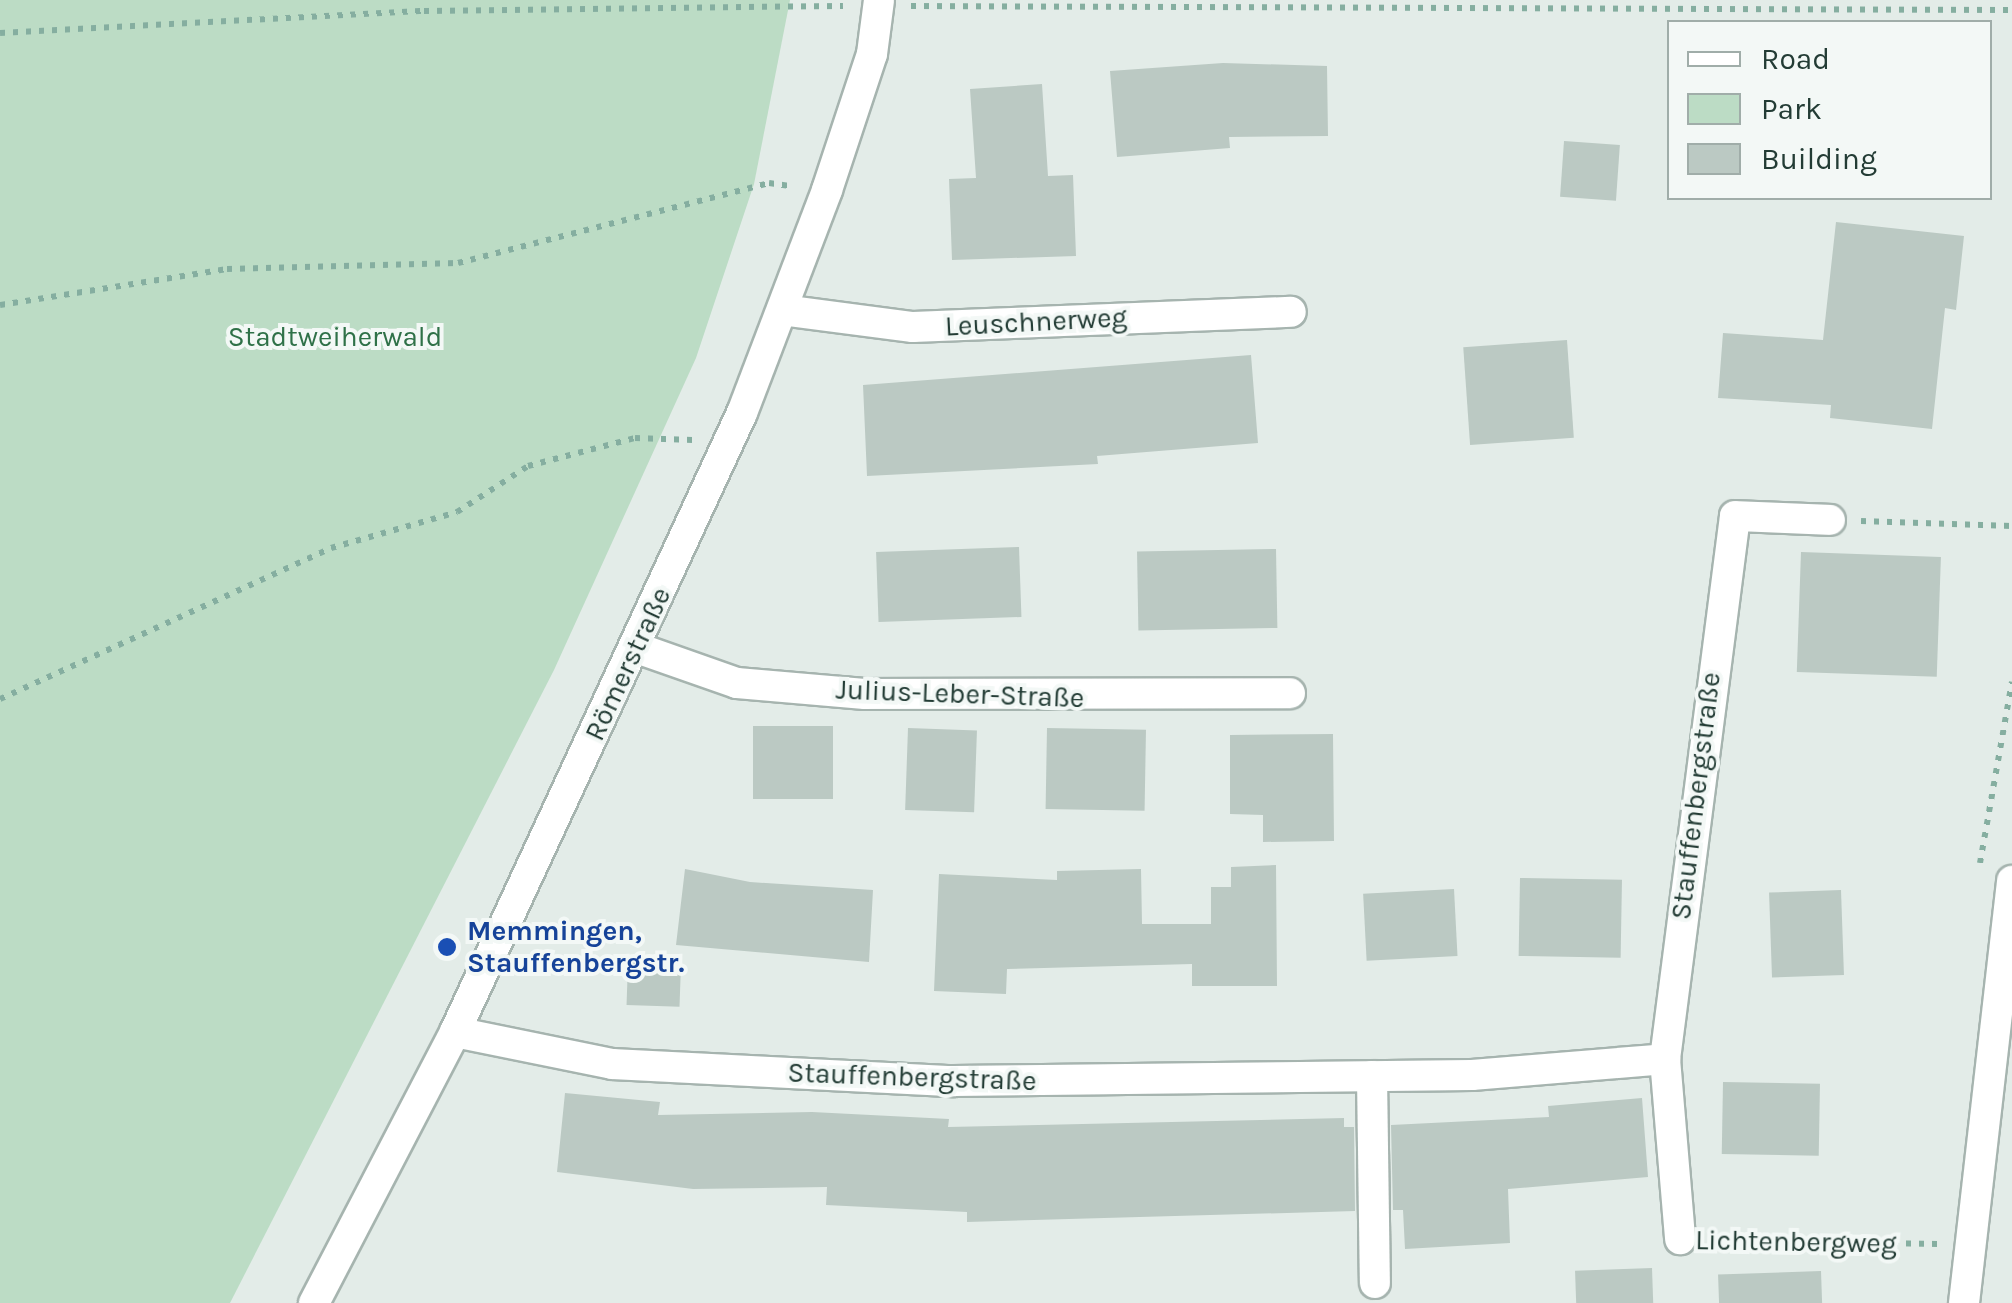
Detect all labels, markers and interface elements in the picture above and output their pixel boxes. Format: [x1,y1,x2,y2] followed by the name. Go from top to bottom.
[1667,20,1992,200] legend
[1761,41,1830,77] text: Road
[1761,91,1822,127] text: Park
[1761,141,1877,177] text: Building
[944,300,1128,344] street label: Leuschnerweg
[228,320,442,354] park label: Stadtweiherwald
[578,582,678,746] street label: Römerstraße
[1664,670,1728,922] street label: Stauffenbergstraße
[835,673,1085,715] street label: Julius-Leber-Straße
[467,914,685,980] place label: Memmingen, Stauffenbergstr.
[436,936,458,958] marker: Memmingen, Stauffenbergstr.
[787,1056,1037,1098] street label: Stauffenbergstraße
[1695,1223,1897,1261] street label: Lichtenbergweg

